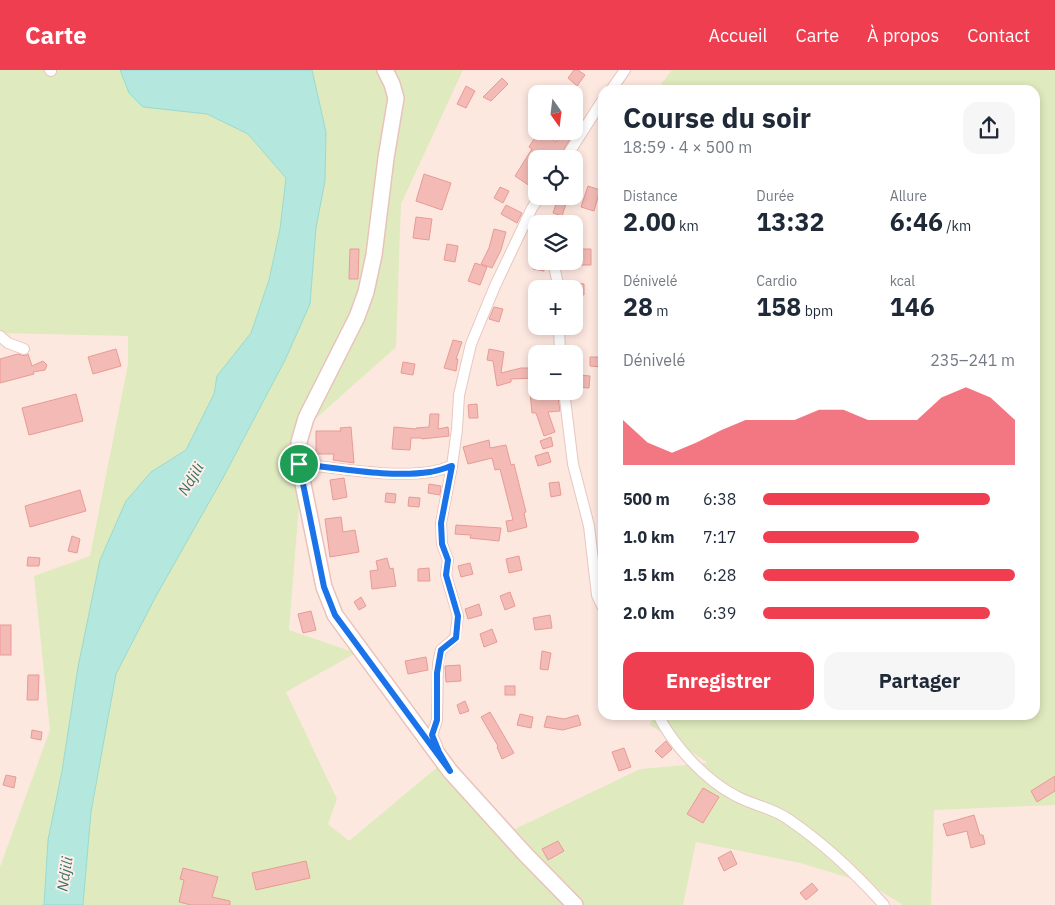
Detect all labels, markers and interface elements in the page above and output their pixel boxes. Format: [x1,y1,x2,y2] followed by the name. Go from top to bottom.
[25,19,87,51] text: Carte
[708,24,767,47] text: Accueil
[795,24,839,47] text: Carte
[867,24,939,47] text: À propos
[967,24,1030,47] text: Contact
[528,85,582,140] north arrow
[528,85,583,400] map controls
[623,99,811,136] text: Course du soir
[963,102,1015,154] button: share
[623,137,752,157] text: 18:59 · 4 × 500 m
[528,150,583,205] button: locate
[623,187,678,205] text: Distance
[756,187,794,205] text: Durée
[890,187,927,205] text: Allure
[623,205,676,238] text: 2.00
[756,205,825,238] text: 13:32
[890,205,943,238] text: 6:46
[528,215,583,270] button: layers
[676,217,699,235] text: km
[943,217,971,235] text: /km
[623,272,678,290] text: Dénivelé
[756,272,797,290] text: Cardio
[890,272,915,290] text: kcal
[528,280,583,335] button: +
[623,290,653,323] text: 28
[756,290,801,323] text: 158
[890,290,935,323] text: 146
[653,302,669,320] text: m
[801,302,833,320] text: bpm
[528,345,583,400] button: −
[623,350,685,370] text: Dénivelé
[930,350,1015,370] text: 235–241 m
[278,443,320,485] pin
[285,450,313,478] icon: arrive
[173,459,208,499] water label: Ndjili
[623,489,670,509] text: 500 m
[703,489,736,509] text: 6:38
[623,527,674,547] text: 1.0 km
[703,527,736,547] text: 7:17
[623,565,674,585] text: 1.5 km
[703,565,736,585] text: 6:28
[623,603,674,623] text: 2.0 km
[703,603,736,623] text: 6:39
[623,652,814,710] button: Enregistrer
[824,652,1015,710] button: Partager
[52,855,77,893] water label: Ndjili

